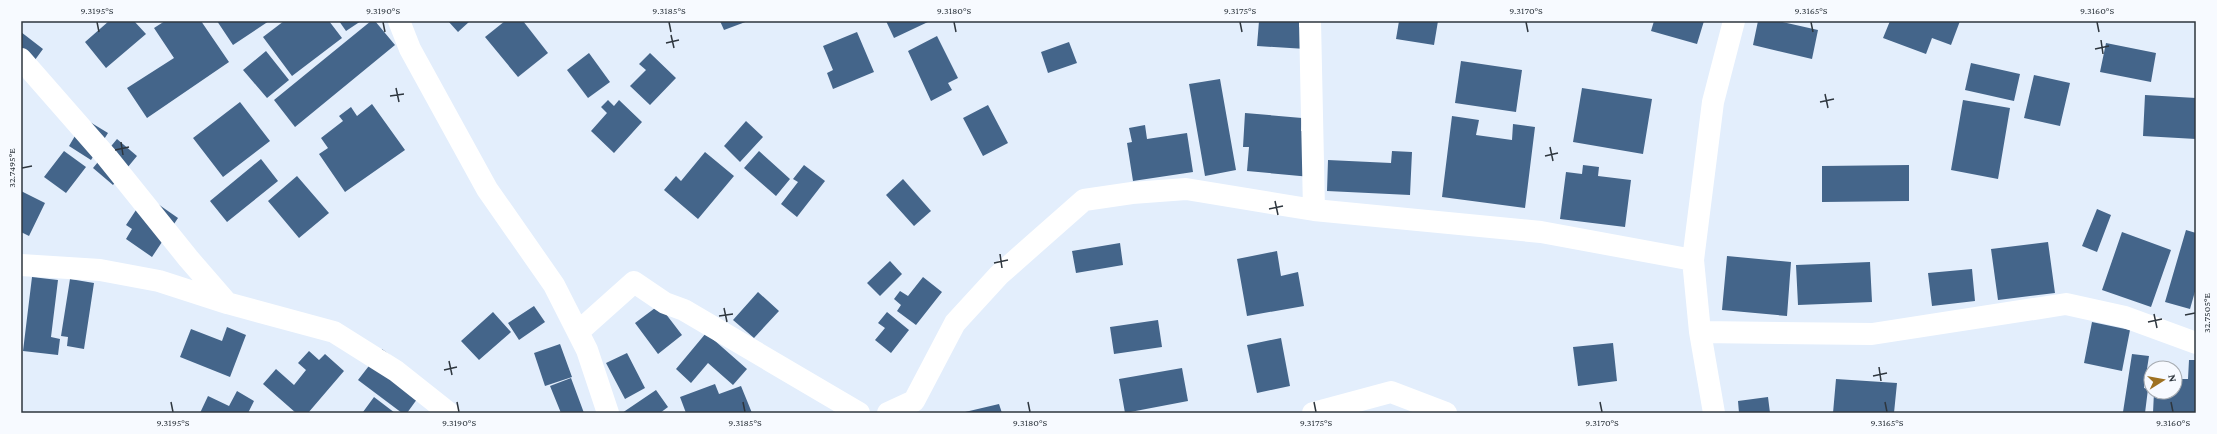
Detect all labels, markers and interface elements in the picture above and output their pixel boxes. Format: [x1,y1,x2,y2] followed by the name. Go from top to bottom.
[81,5,114,16] text: 9.3195°S
[366,5,400,16] text: 9.3190°S
[652,5,686,16] text: 9.3185°S
[937,5,972,16] text: 9.3180°S
[1224,5,1257,16] text: 9.3175°S
[1509,5,1543,16] text: 9.3170°S
[1795,5,1828,16] text: 9.3165°S
[2080,5,2114,16] text: 9.3160°S
[6,148,17,188] text: 32.7495°E
[2201,292,2212,333] text: 32.7505°E
[2143,360,2183,400] north arrow
[2166,373,2180,383] text: N
[157,417,190,428] text: 9.3195°S
[442,417,476,428] text: 9.3190°S
[728,417,762,428] text: 9.3185°S
[1013,417,1048,428] text: 9.3180°S
[1300,417,1333,428] text: 9.3175°S
[1585,417,1619,428] text: 9.3170°S
[1871,417,1904,428] text: 9.3165°S
[2156,417,2190,428] text: 9.3160°S

